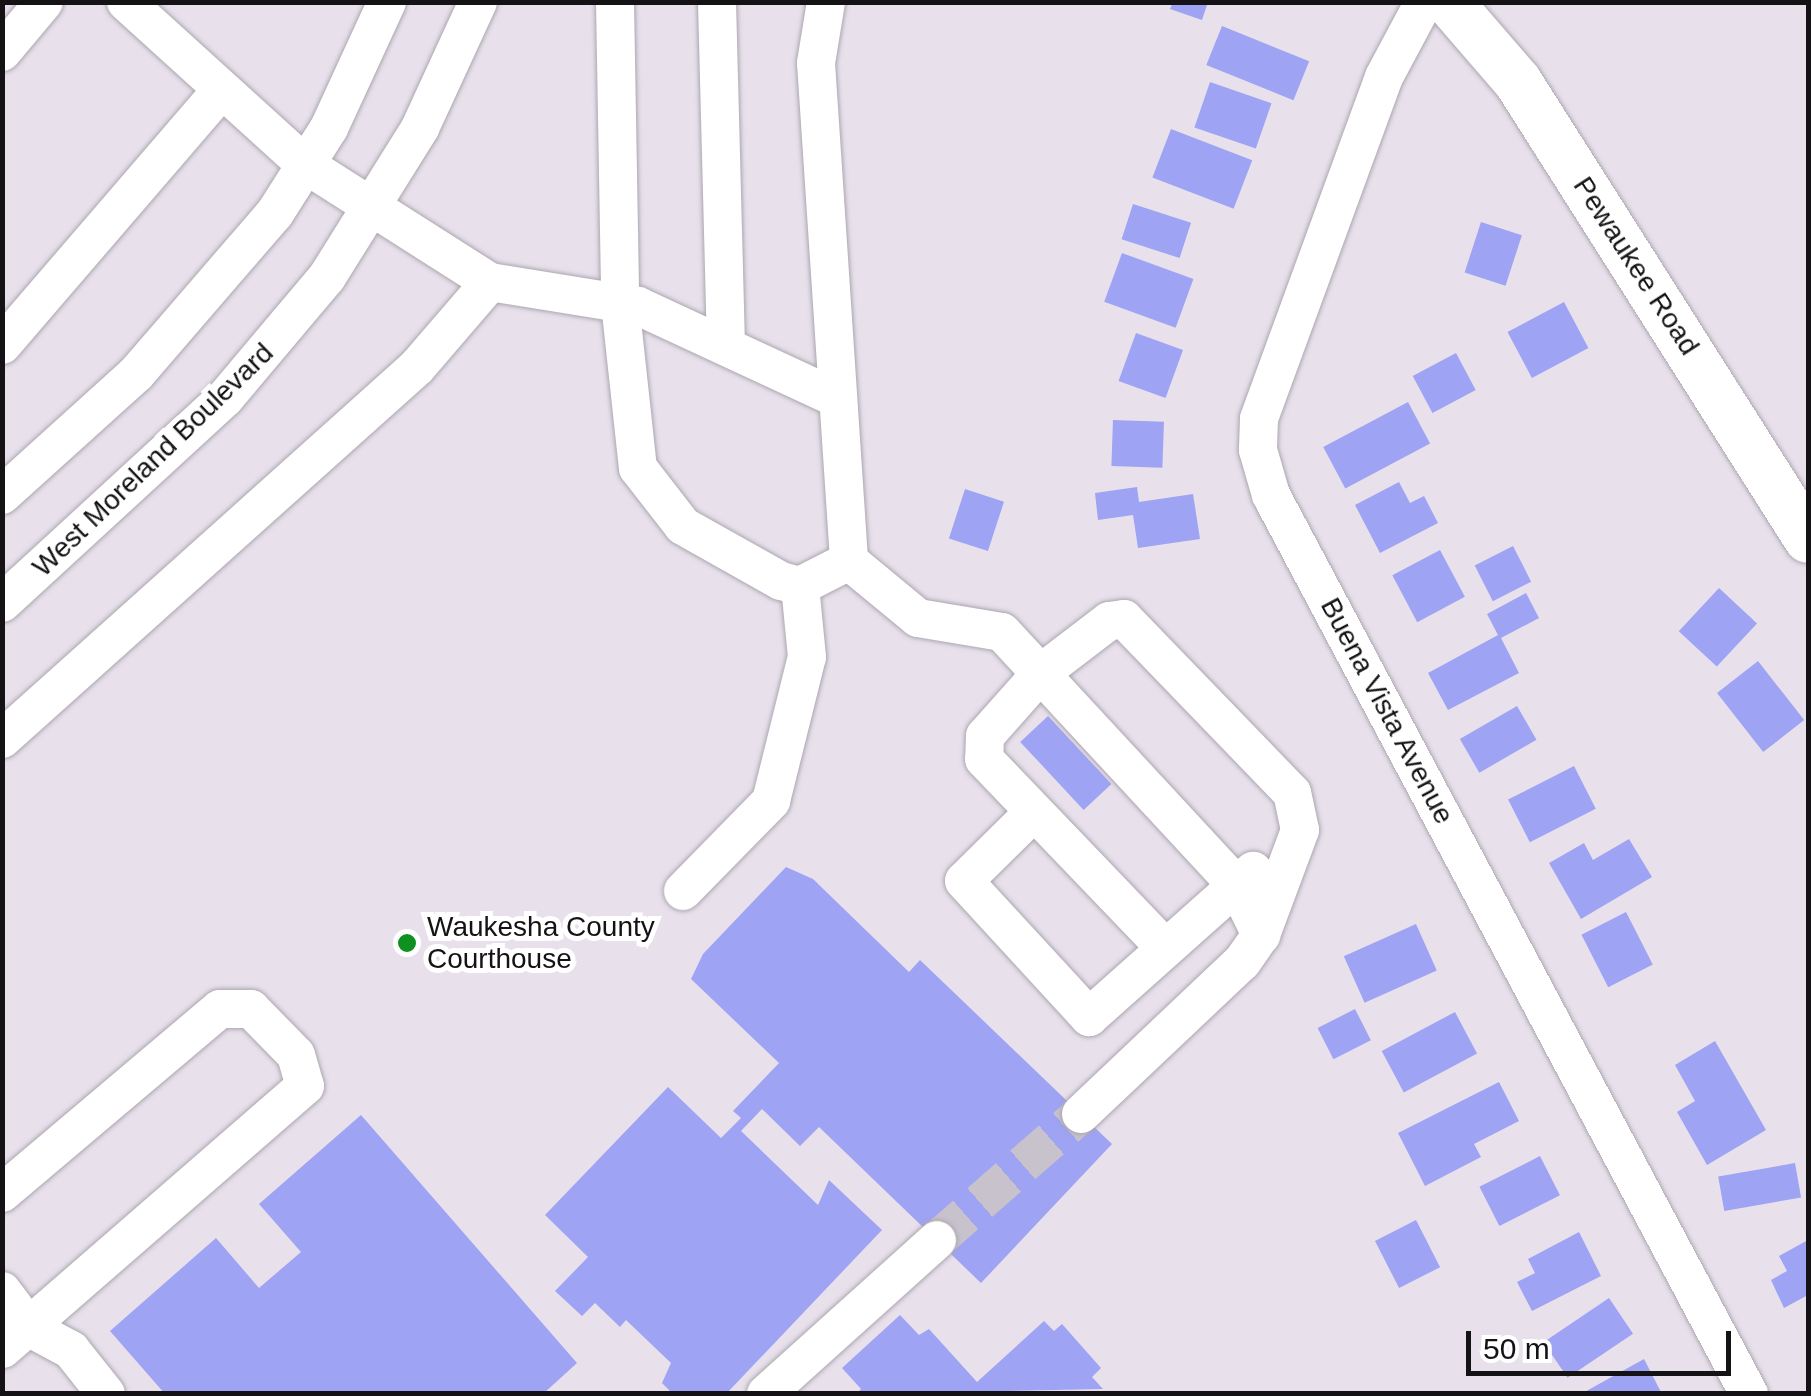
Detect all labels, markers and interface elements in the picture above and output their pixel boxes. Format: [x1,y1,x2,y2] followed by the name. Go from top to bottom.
[1566,171,1706,361] street label: Pewaukee Road
[26,336,280,584] street label: West Moreland Boulevard
[1313,592,1461,830] street label: Buena Vista Avenue
[427,910,655,976] place label: Waukesha County Courthouse
[396,932,418,954] marker: Waukesha County Courthouse
[1471,1311,1736,1373] scale bar
[1483,1332,1550,1365] text: 50 m

